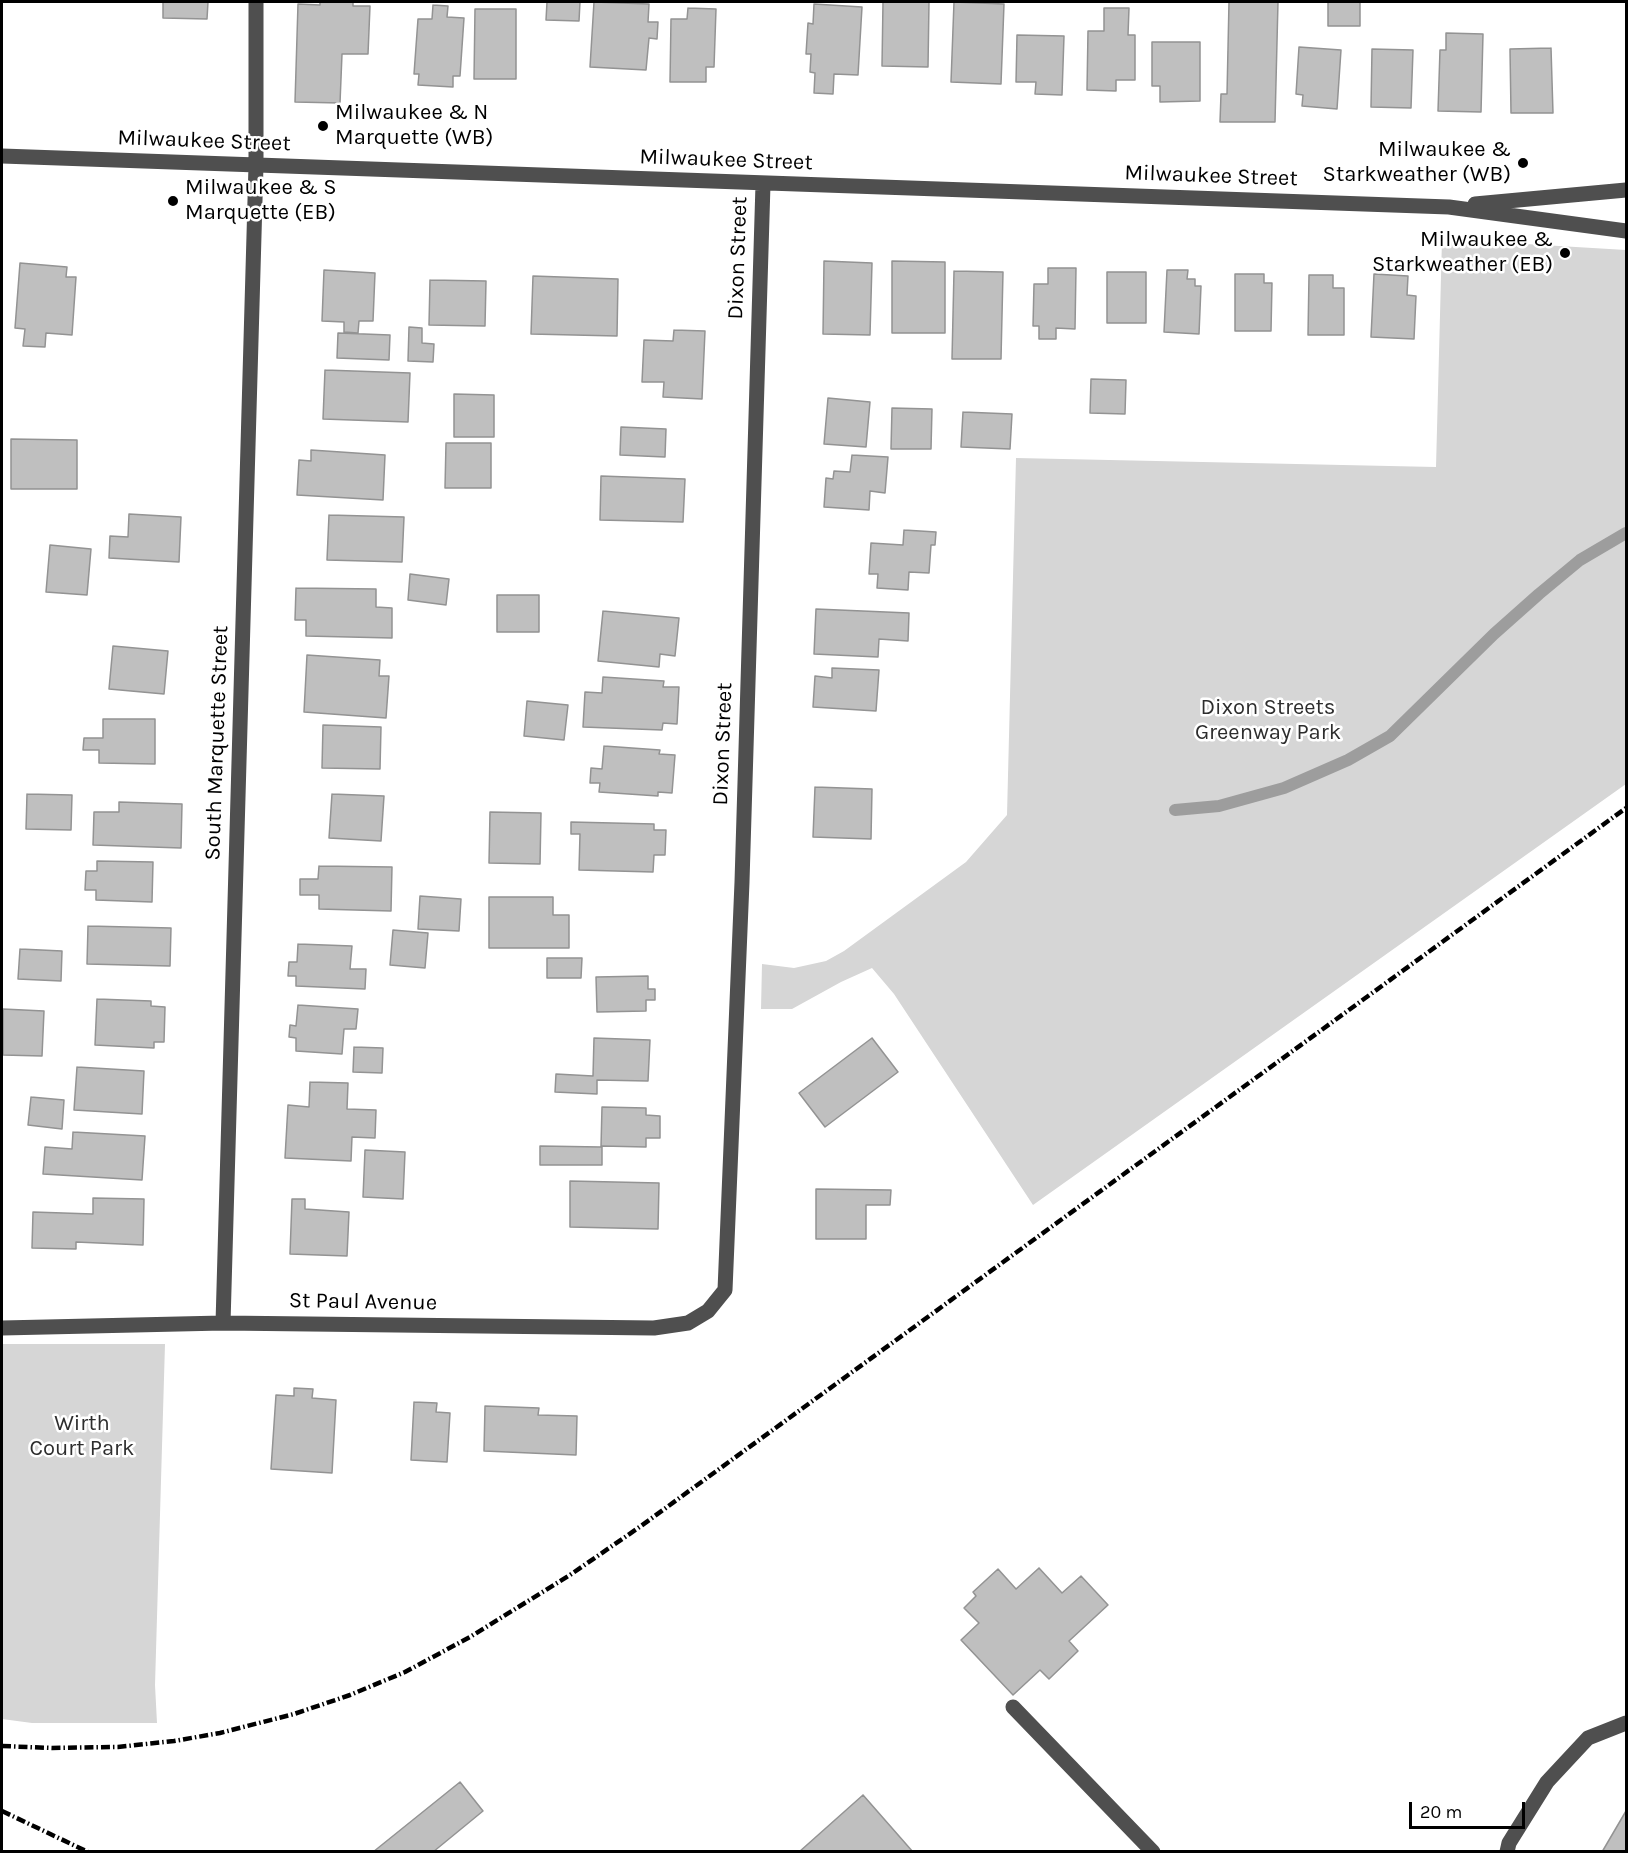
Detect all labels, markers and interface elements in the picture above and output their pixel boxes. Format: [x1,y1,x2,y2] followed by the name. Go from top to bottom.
[335,100,493,152] place label: Milwaukee & N Marquette (WB)
[316,119,330,133] marker: Milwaukee & N Marquette (WB)
[117,125,291,157] street label: Milwaukee Street
[1323,137,1511,188] place label: Milwaukee & Starkweather (WB)
[639,144,813,176] street label: Milwaukee Street
[1516,156,1530,170] marker: Milwaukee & Starkweather (WB)
[1124,160,1298,192] street label: Milwaukee Street
[185,175,337,226] place label: Milwaukee & S Marquette (EB)
[166,194,180,208] marker: Milwaukee & S Marquette (EB)
[723,196,753,320] street label: Dixon Street
[1372,227,1553,278] place label: Milwaukee & Starkweather (EB)
[1558,246,1572,260] marker: Milwaukee & Starkweather (EB)
[200,625,234,861] street label: South Marquette Street
[708,682,738,806] street label: Dixon Street
[1195,695,1341,746] park label: Dixon Streets Greenway Park
[289,1288,437,1316] street label: St Paul Avenue
[30,1411,134,1462] park label: Wirth Court Park
[1412,1790,1528,1828] scale bar
[1420,1801,1462,1823] text: 20 m

